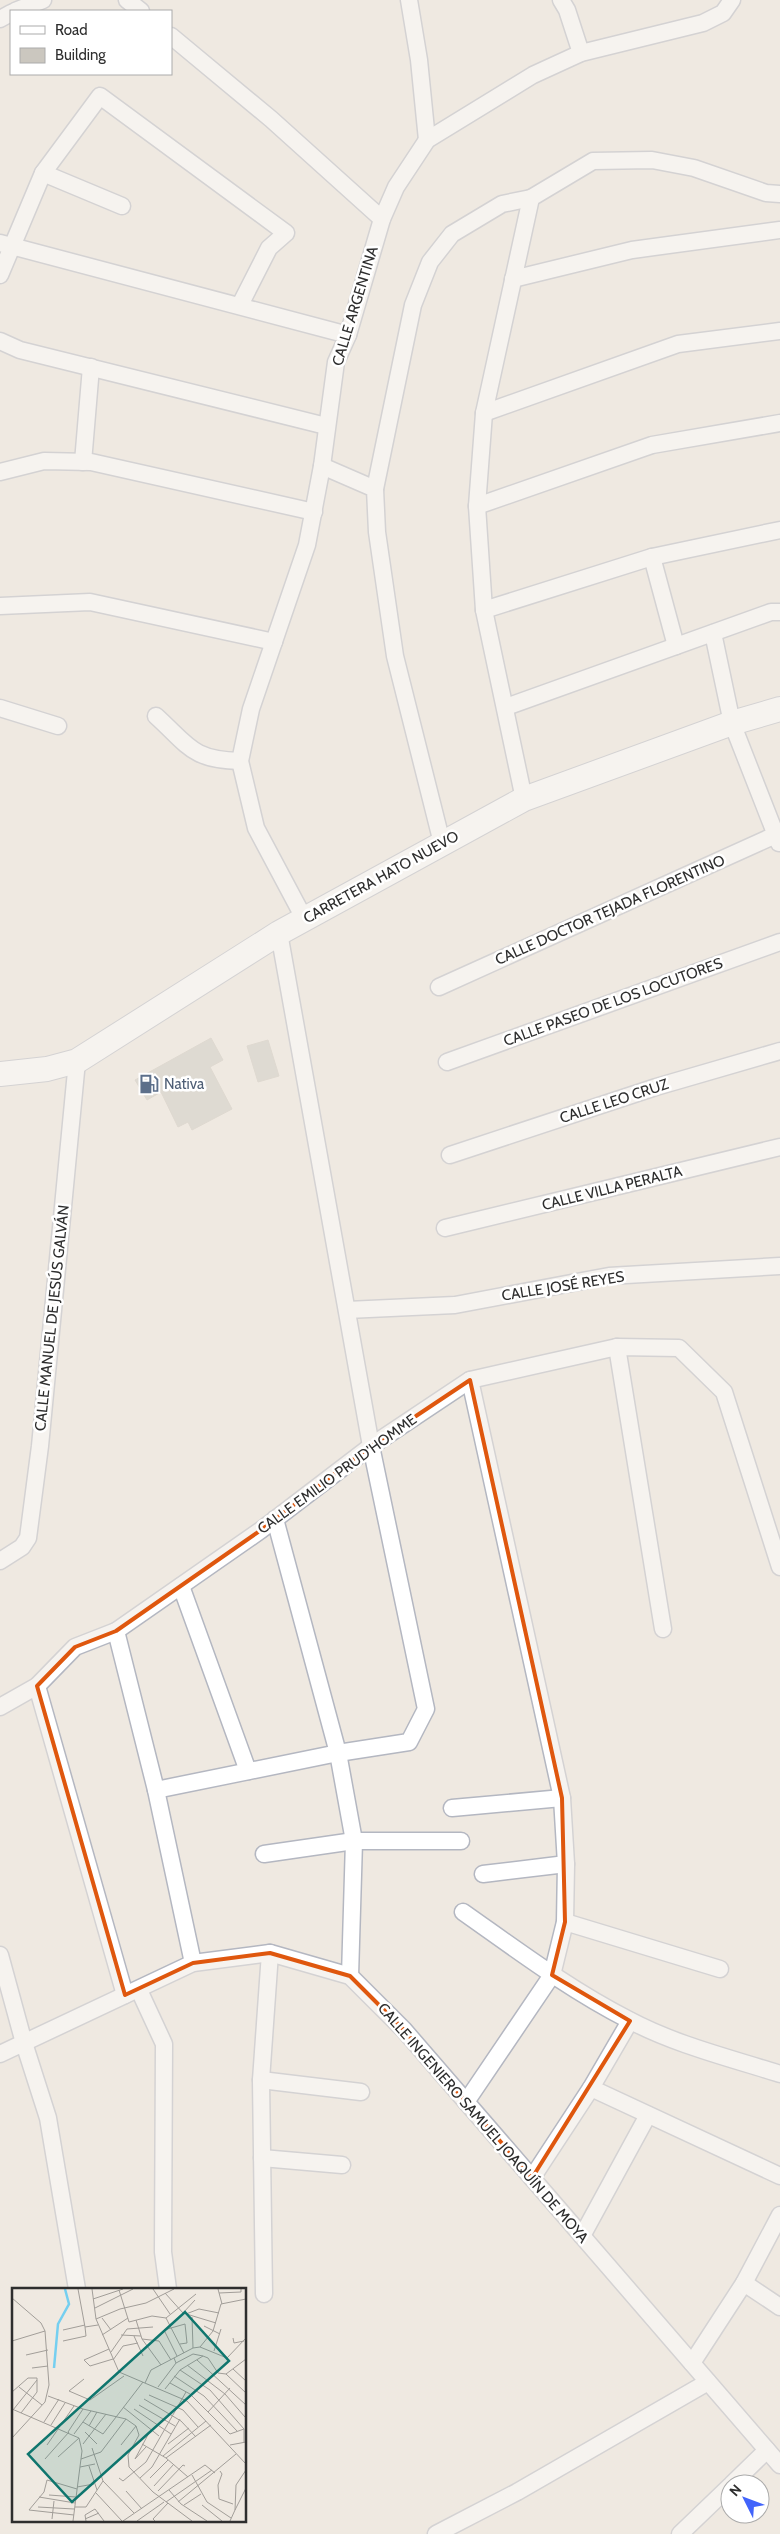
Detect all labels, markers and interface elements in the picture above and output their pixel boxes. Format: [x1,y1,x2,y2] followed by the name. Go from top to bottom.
[10,10,172,75] legend
[55,21,88,39] text: Road
[55,46,106,64] text: Building
[328,243,382,368] street label: CALLE ARGENTINA
[300,827,462,927] street label: CARRETERA HATO NUEVO
[492,851,728,969] street label: CALLE DOCTOR TEJADA FLORENTINO
[501,954,725,1050] street label: CALLE PASEO DE LOS LOCUTORES
[138,1073,160,1095] fuel station icon: Nativa
[164,1075,205,1093] place label: Nativa
[557,1075,671,1127] street label: CALLE LEO CRUZ
[540,1162,685,1214] street label: CALLE VILLA PERALTA
[30,1204,73,1432] street label: CALLE MANUEL DE JESÚS GALVÁN
[500,1266,626,1305] street label: CALLE JOSÉ REYES
[254,1410,420,1538] street label: CALLE EMILIO PRUD'HOMME
[374,1999,593,2247] street label: CALLE INGENIERO SAMUEL JOAQUÍN DE MOYA
[12,2288,246,2522] inset map
[720,2474,770,2524] north arrow
[725,2481,745,2500] text: N

